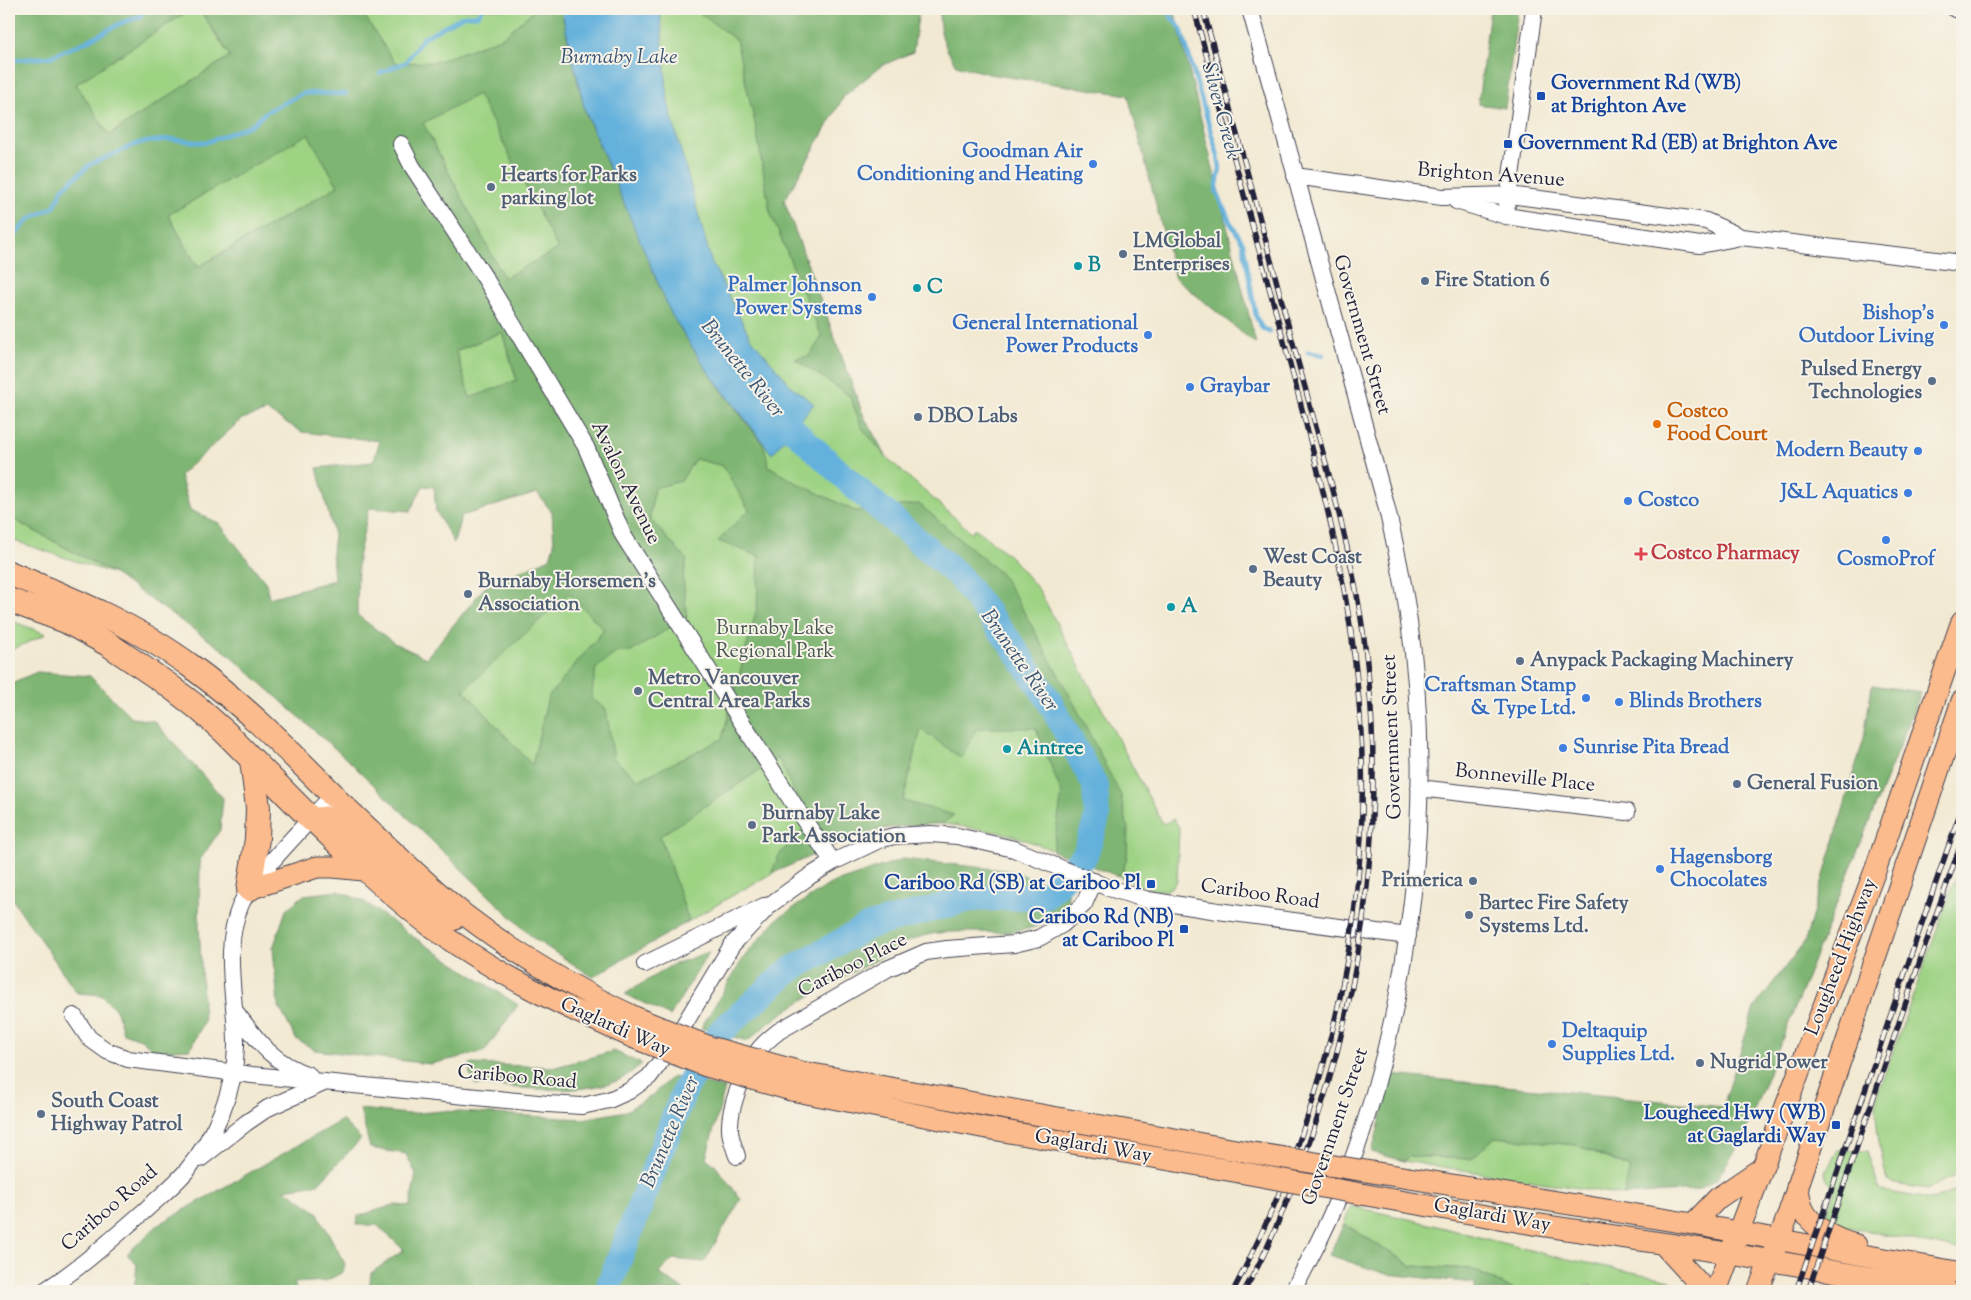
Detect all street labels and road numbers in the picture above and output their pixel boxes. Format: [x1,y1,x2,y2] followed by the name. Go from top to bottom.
[1416,156,1566,196] street label: Brighton Avenue
[1324,252,1398,419] street label: Government Street
[583,416,667,550] street label: Avalon Avenue
[1376,654,1410,820] street label: Government Street
[1453,757,1597,801] street label: Bonneville Place
[1199,872,1321,918] street label: Cariboo Road
[1799,874,1885,1040] street label: Lougheed Highway
[793,926,913,1006] street label: Cariboo Place
[555,991,675,1065] street label: Gaglardi Way
[1295,1044,1377,1210] street label: Government Street
[456,1058,578,1098] street label: Cariboo Road
[1032,1122,1154,1172] street label: Gaglardi Way
[55,1159,165,1259] street label: Cariboo Road
[1431,1191,1553,1241] street label: Gaglardi Way

